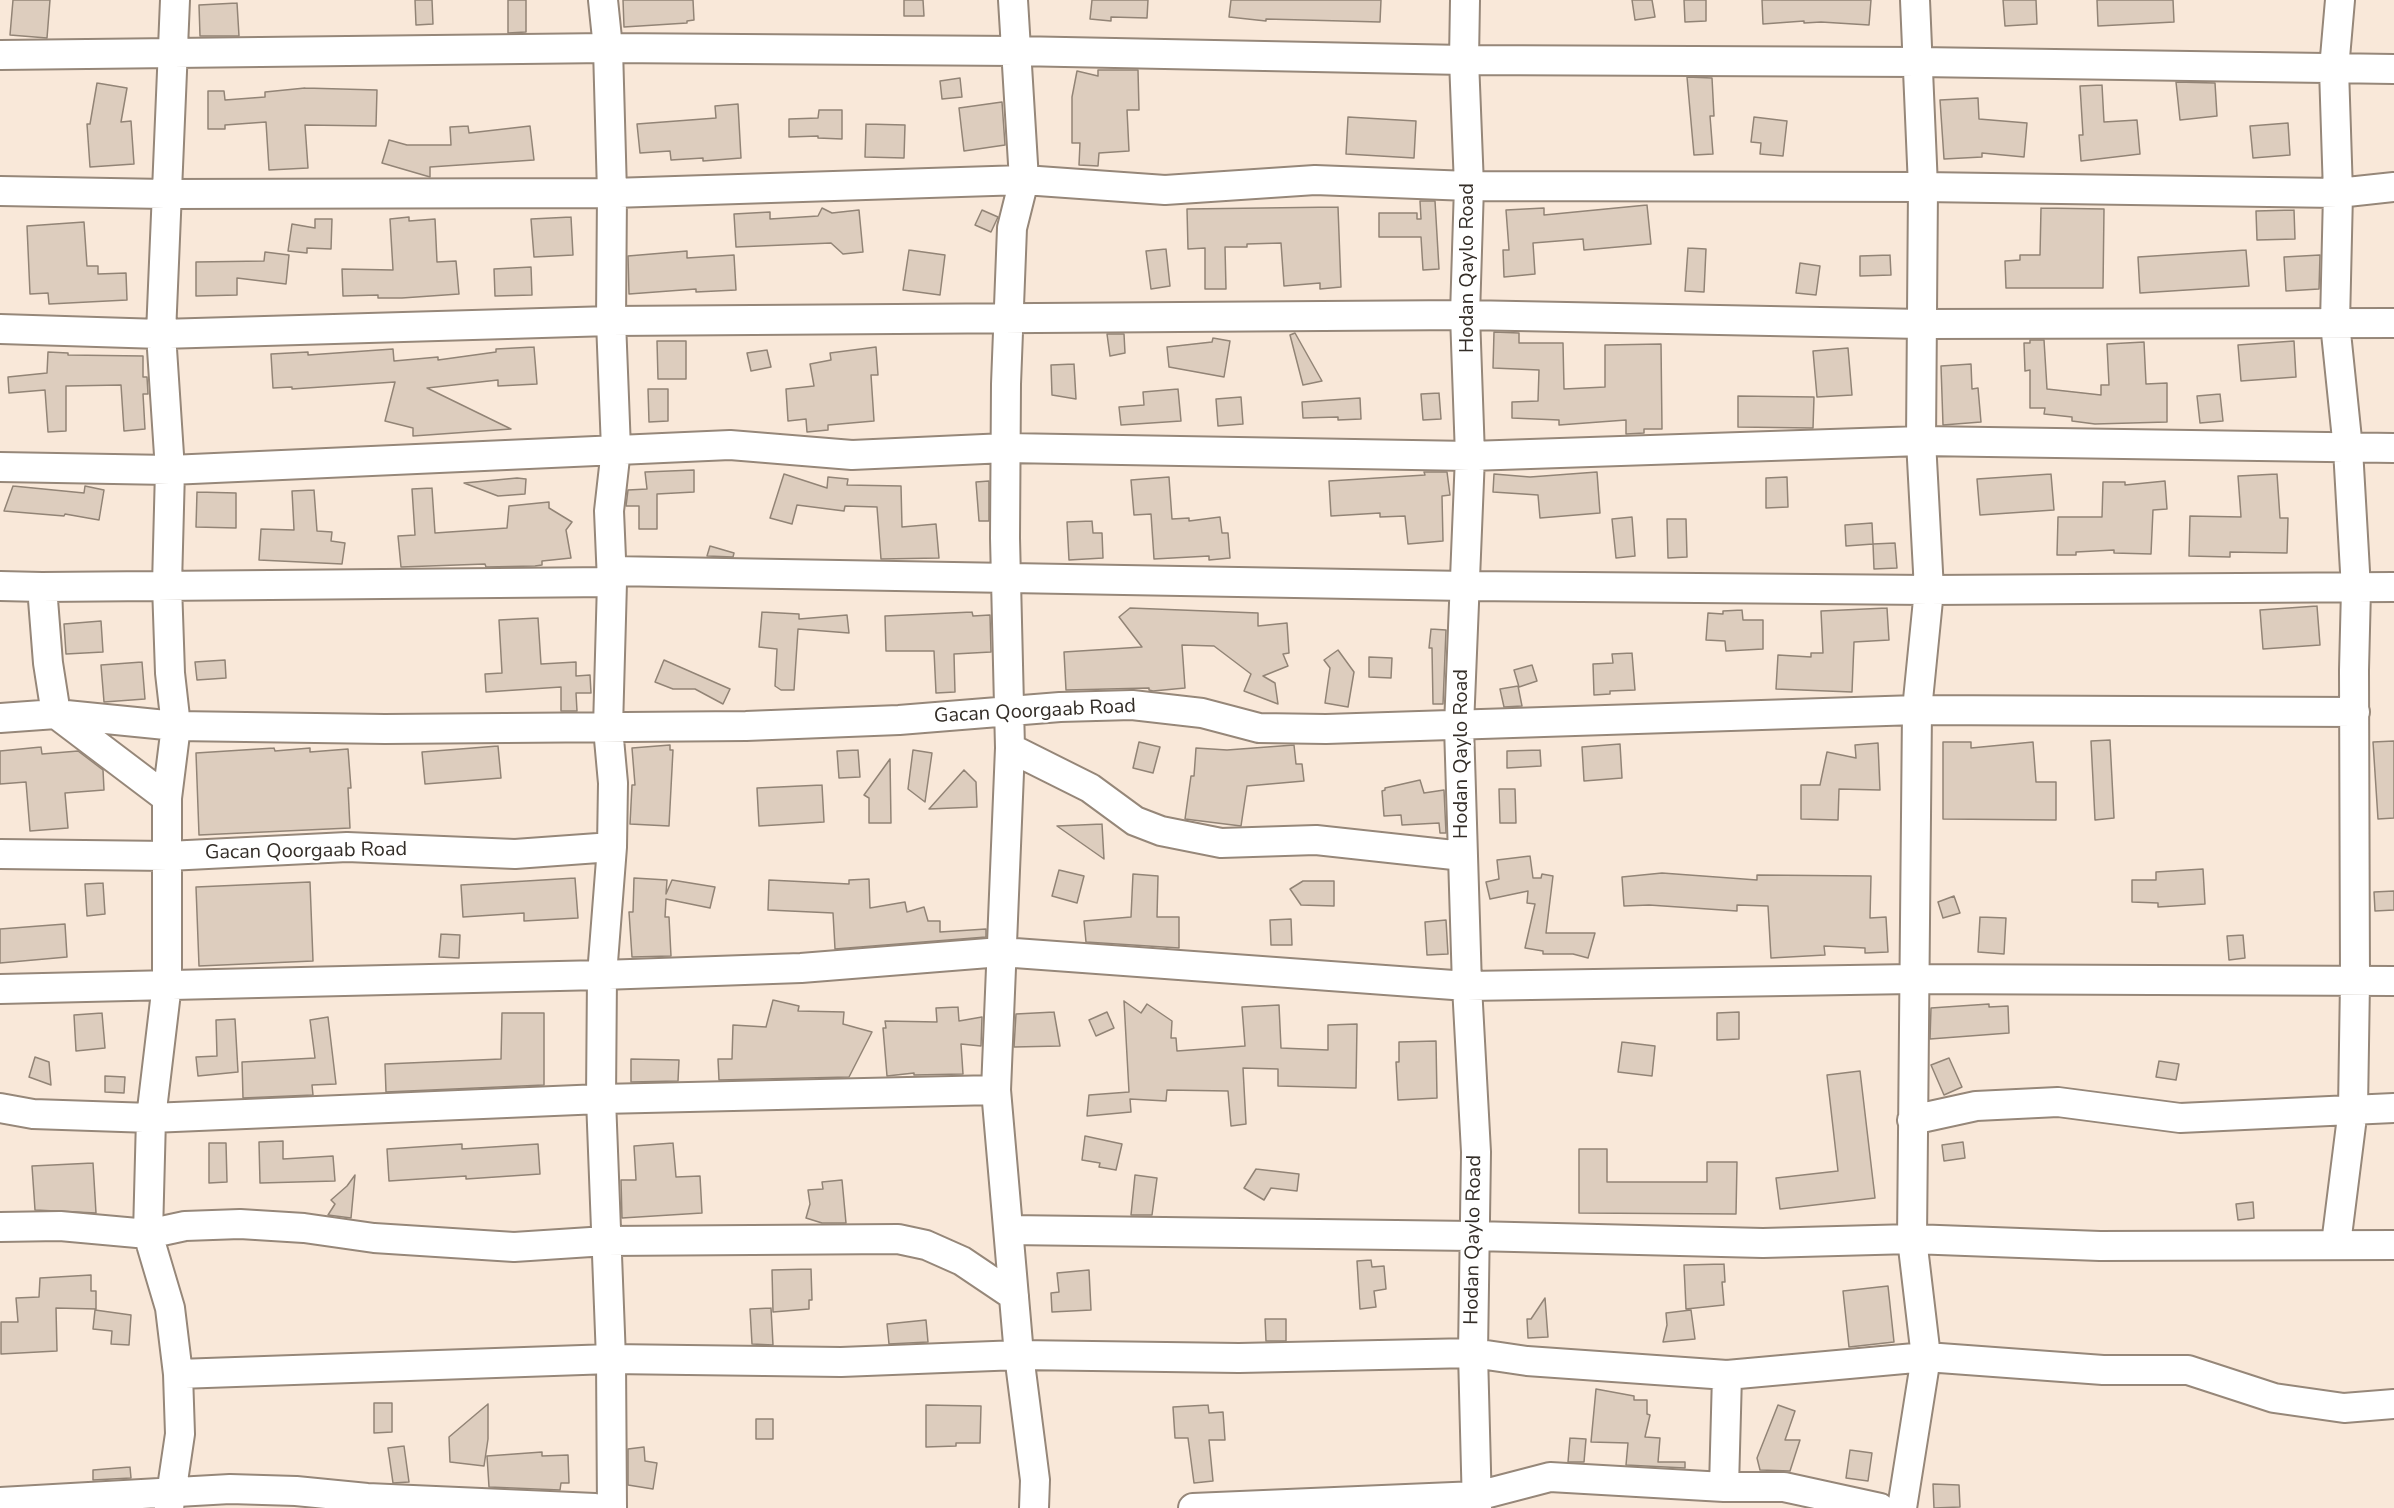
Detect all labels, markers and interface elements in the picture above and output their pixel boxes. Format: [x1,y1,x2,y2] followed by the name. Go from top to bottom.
[1456,183,1480,353] street label: Hodan Qaylo Road
[1450,669,1474,839] street label: Hodan Qaylo Road
[933,695,1137,729] street label: Gacan Qoorgaab Road
[205,838,407,866] street label: Gacan Qoorgaab Road
[1461,1155,1487,1325] street label: Hodan Qaylo Road

